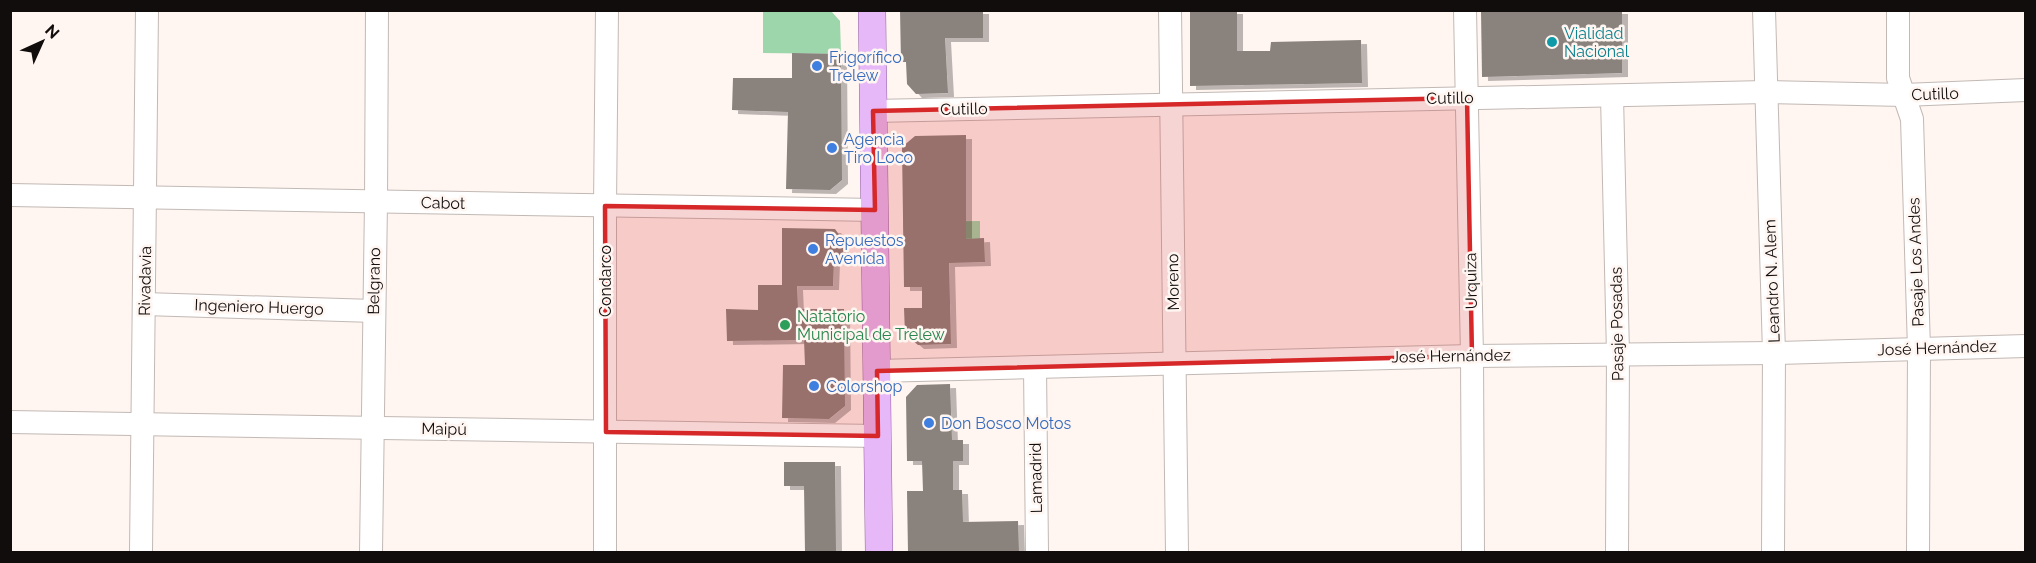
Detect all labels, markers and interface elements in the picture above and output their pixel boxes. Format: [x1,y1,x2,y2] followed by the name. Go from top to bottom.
[12,12,72,72] north arrow
[41,21,63,43] text: N
[1564,24,1630,61] place label: Vialidad Nacional
[1545,35,1559,49] marker: Vialidad Nacional
[829,48,902,85] place label: Frigorífico Trelew
[810,59,824,73] marker: Frigorífico Trelew
[1911,84,1959,104] street label: Cutillo
[1426,88,1474,108] street label: Cutillo
[940,99,988,119] street label: Cutillo
[844,130,913,167] place label: Agencia Tiro Loco
[825,141,839,155] marker: Agencia Tiro Loco
[421,193,466,213] street label: Cabot
[1904,197,1928,327] street label: Pasaje Los Andes
[1760,219,1784,343] street label: Leandro N. Alem
[825,231,904,268] place label: Repuestos Avenida
[806,242,820,256] marker: Repuestos Avenida
[596,245,615,317] street label: Condarco
[135,246,155,316] street label: Rivadavia
[364,247,384,315] street label: Belgrano
[1461,252,1481,310] street label: Urquiza
[1163,253,1183,311] street label: Moreno
[1606,266,1627,381] street label: Pasaje Posadas
[194,295,324,319] street label: Ingeniero Huergo
[797,307,945,344] place label: Natatorio Municipal de Trelew
[778,318,792,332] marker: Natatorio Municipal de Trelew
[1877,336,1997,360] street label: José Hernández
[1391,345,1511,367] street label: José Hernández
[826,377,903,396] place label: Colorshop
[807,379,821,393] marker: Colorshop
[941,414,1072,433] place label: Don Bosco Motos
[922,416,936,430] marker: Don Bosco Motos
[421,419,467,439] street label: Maipú
[1026,443,1046,513] street label: Lamadrid

